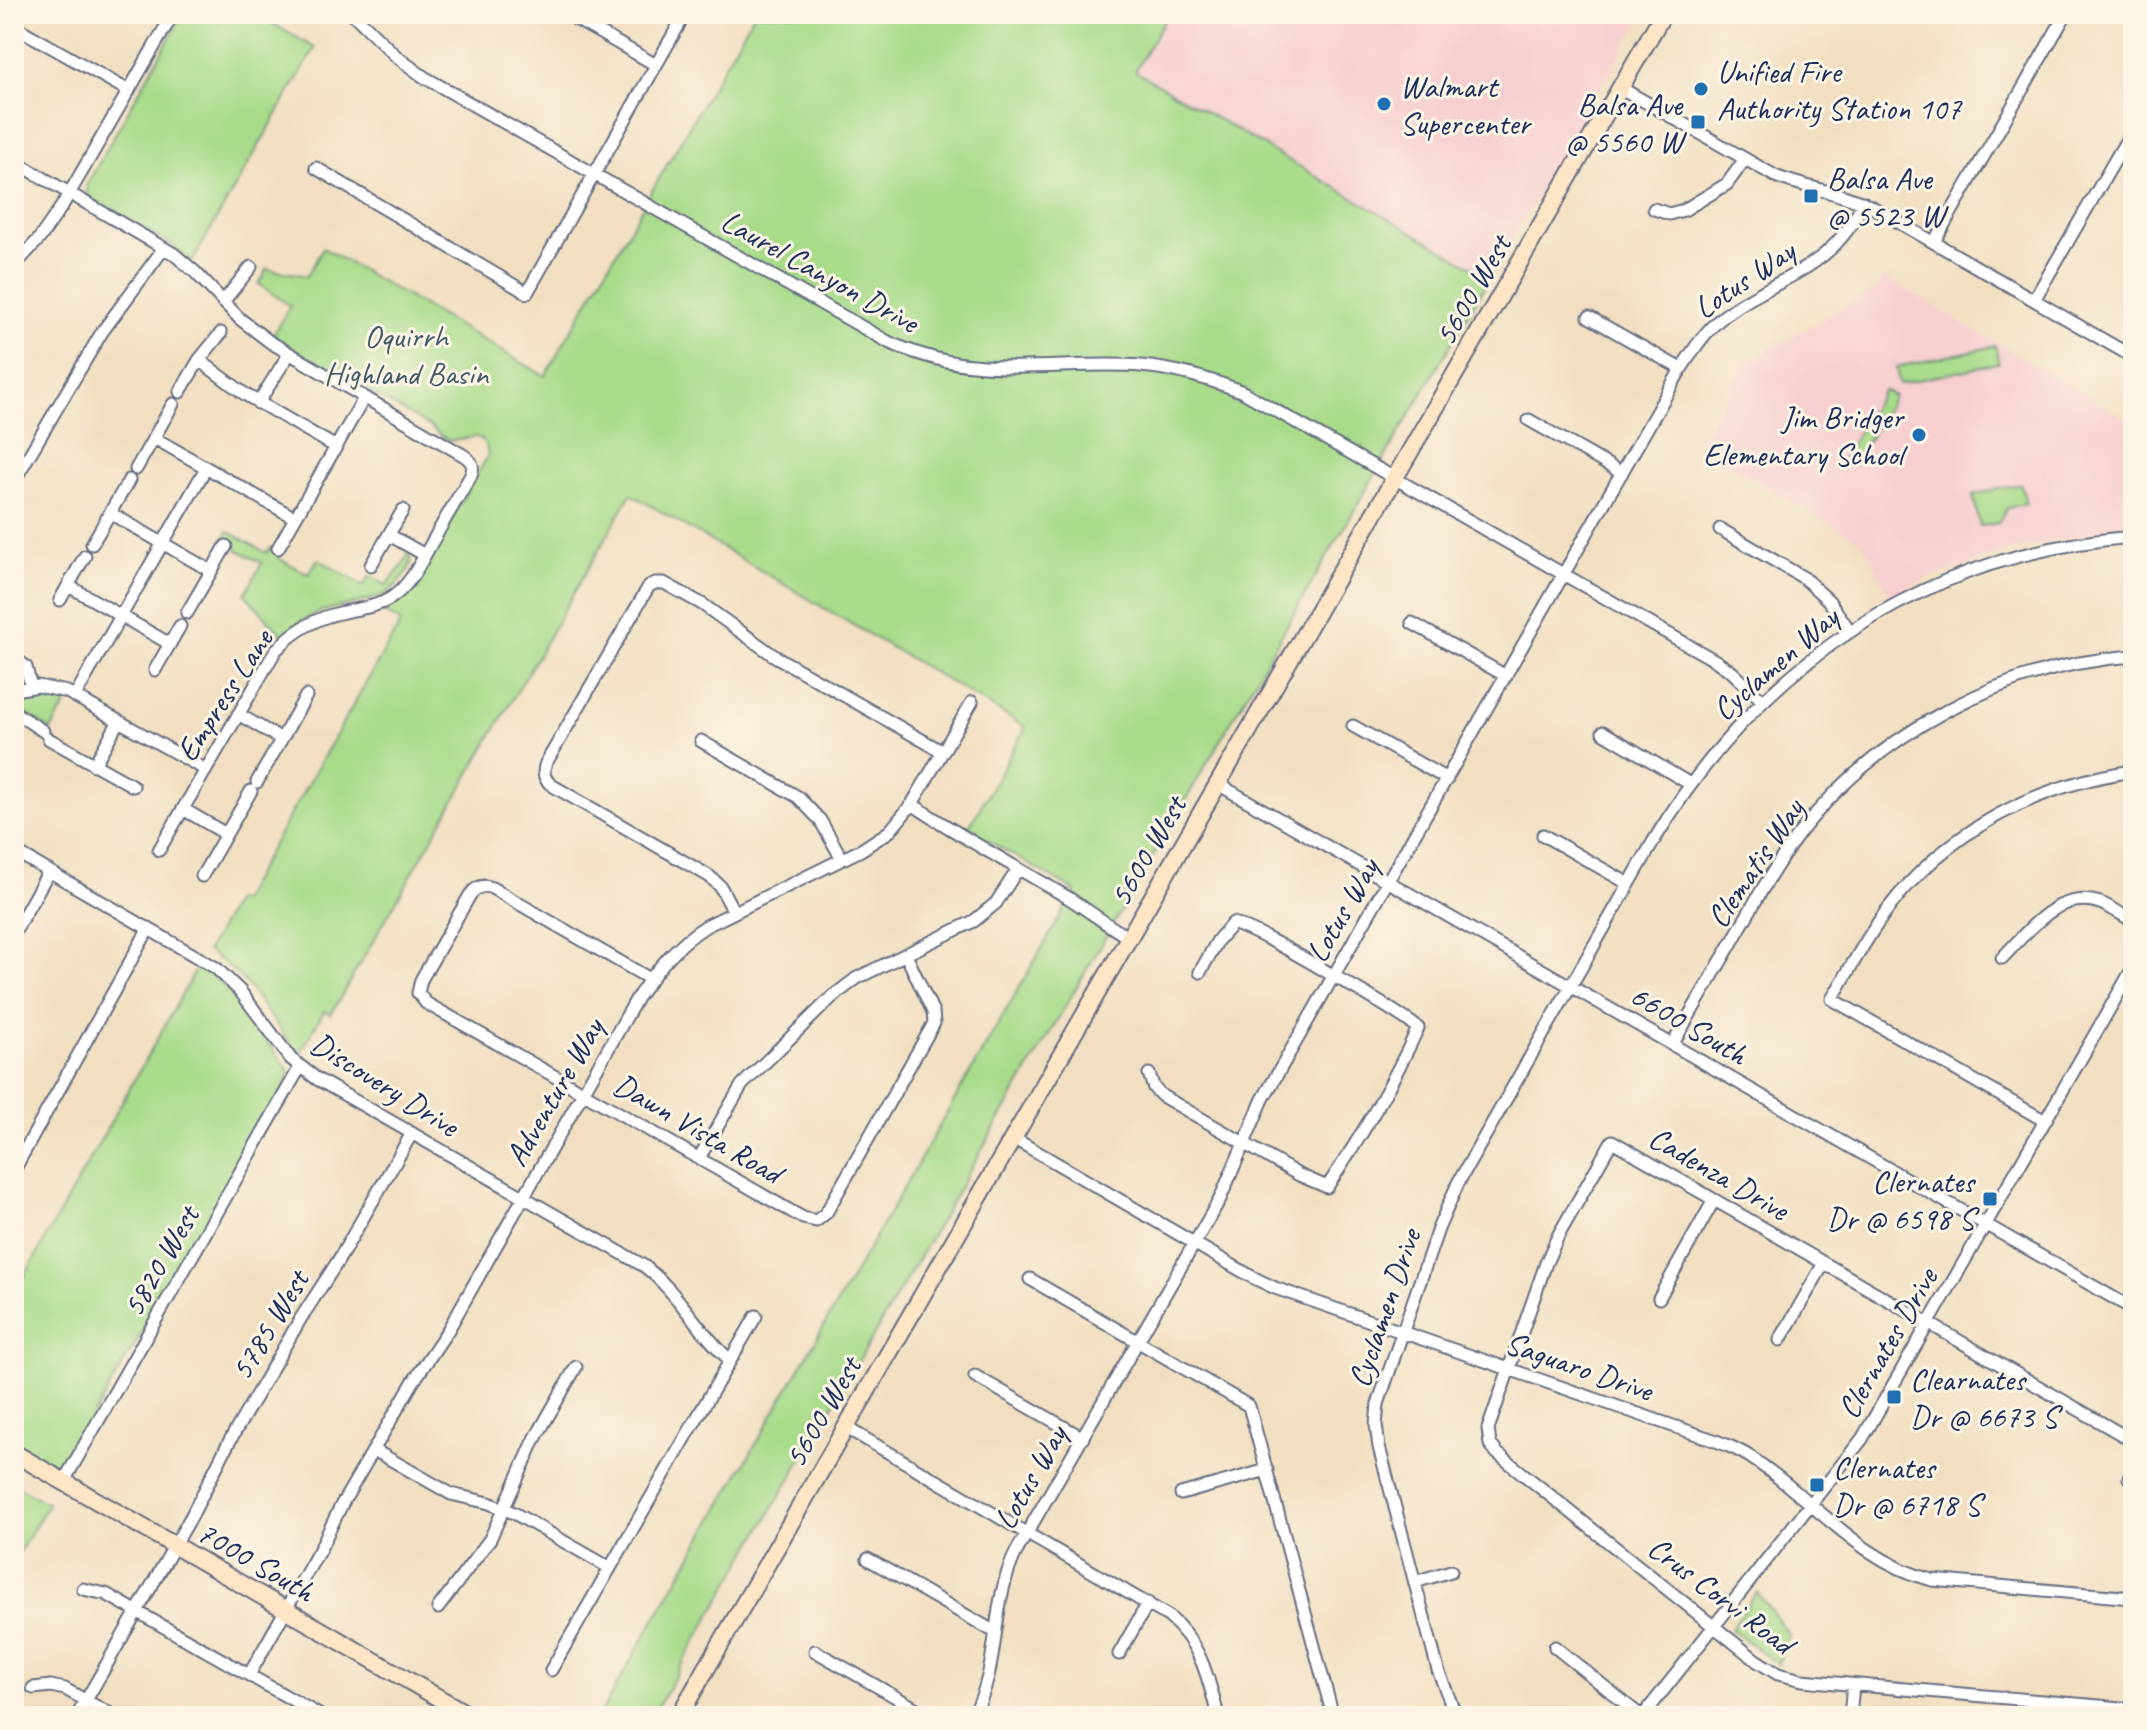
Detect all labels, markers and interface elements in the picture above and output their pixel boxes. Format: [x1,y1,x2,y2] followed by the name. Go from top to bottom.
[1717,51,1963,129] place label: Unified Fire Authority Station 107
[1400,66,1532,144] place label: Walmart Supercenter
[1692,80,1710,98] marker: Unified Fire Authority Station 107
[1565,84,1688,162] place label: Balsa Ave @ 5560 W
[1375,95,1393,113] marker: Walmart Supercenter
[1689,113,1707,131] marker: Balsa Ave @ 5560 W
[1827,158,1950,236] place label: Balsa Ave @ 5523 W
[1802,187,1820,205] marker: Balsa Ave @ 5523 W
[714,200,928,344] street label: Laurel Canyon Drive
[1425,225,1522,353] street label: 5600 West
[1686,229,1805,328] street label: Lotus Way
[324,316,490,394] park label: Oquirrh Highland Basin
[1703,397,1909,475] place label: Jim Bridger Elementary School
[1910,426,1928,444] marker: Jim Bridger Elementary School
[1704,595,1849,729] street label: Cyclamen Way
[166,619,284,769] street label: Empress Lane
[1100,786,1197,914] street label: 5600 West
[1697,789,1815,936] street label: Clematis Way
[1296,848,1390,969] street label: Lotus Way
[1623,974,1756,1075] street label: 6600 South
[496,1008,615,1174] street label: Adventure Way
[303,1023,469,1147] street label: Discovery Drive
[606,1064,794,1196] street label: Dawn Vista Road
[1641,1117,1798,1231] street label: Cadenza Drive
[1827,1161,1980,1239] place label: Clernates Dr @ 6598 S
[1981,1190,1999,1208] marker: Clernates Dr @ 6598 S
[113,1196,210,1324] street label: 5820 West
[1338,1221,1431,1392] street label: Cyclamen Drive
[1828,1259,1948,1426] street label: Clernates Drive
[221,1260,320,1388] street label: 5785 West
[1500,1322,1660,1412] street label: Saguaro Drive
[775,1347,872,1475] street label: 5600 West
[1910,1359,2064,1437] place label: Clearnates Dr @ 6673 S
[1885,1388,1903,1406] marker: Clearnates Dr @ 6673 S
[984,1415,1078,1536] street label: Lotus Way
[1833,1447,1987,1525] place label: Clernates Dr @ 6718 S
[1808,1476,1826,1494] marker: Clernates Dr @ 6718 S
[190,1511,323,1612] street label: 7000 South
[1640,1527,1806,1667] street label: Crus Corvi Road

